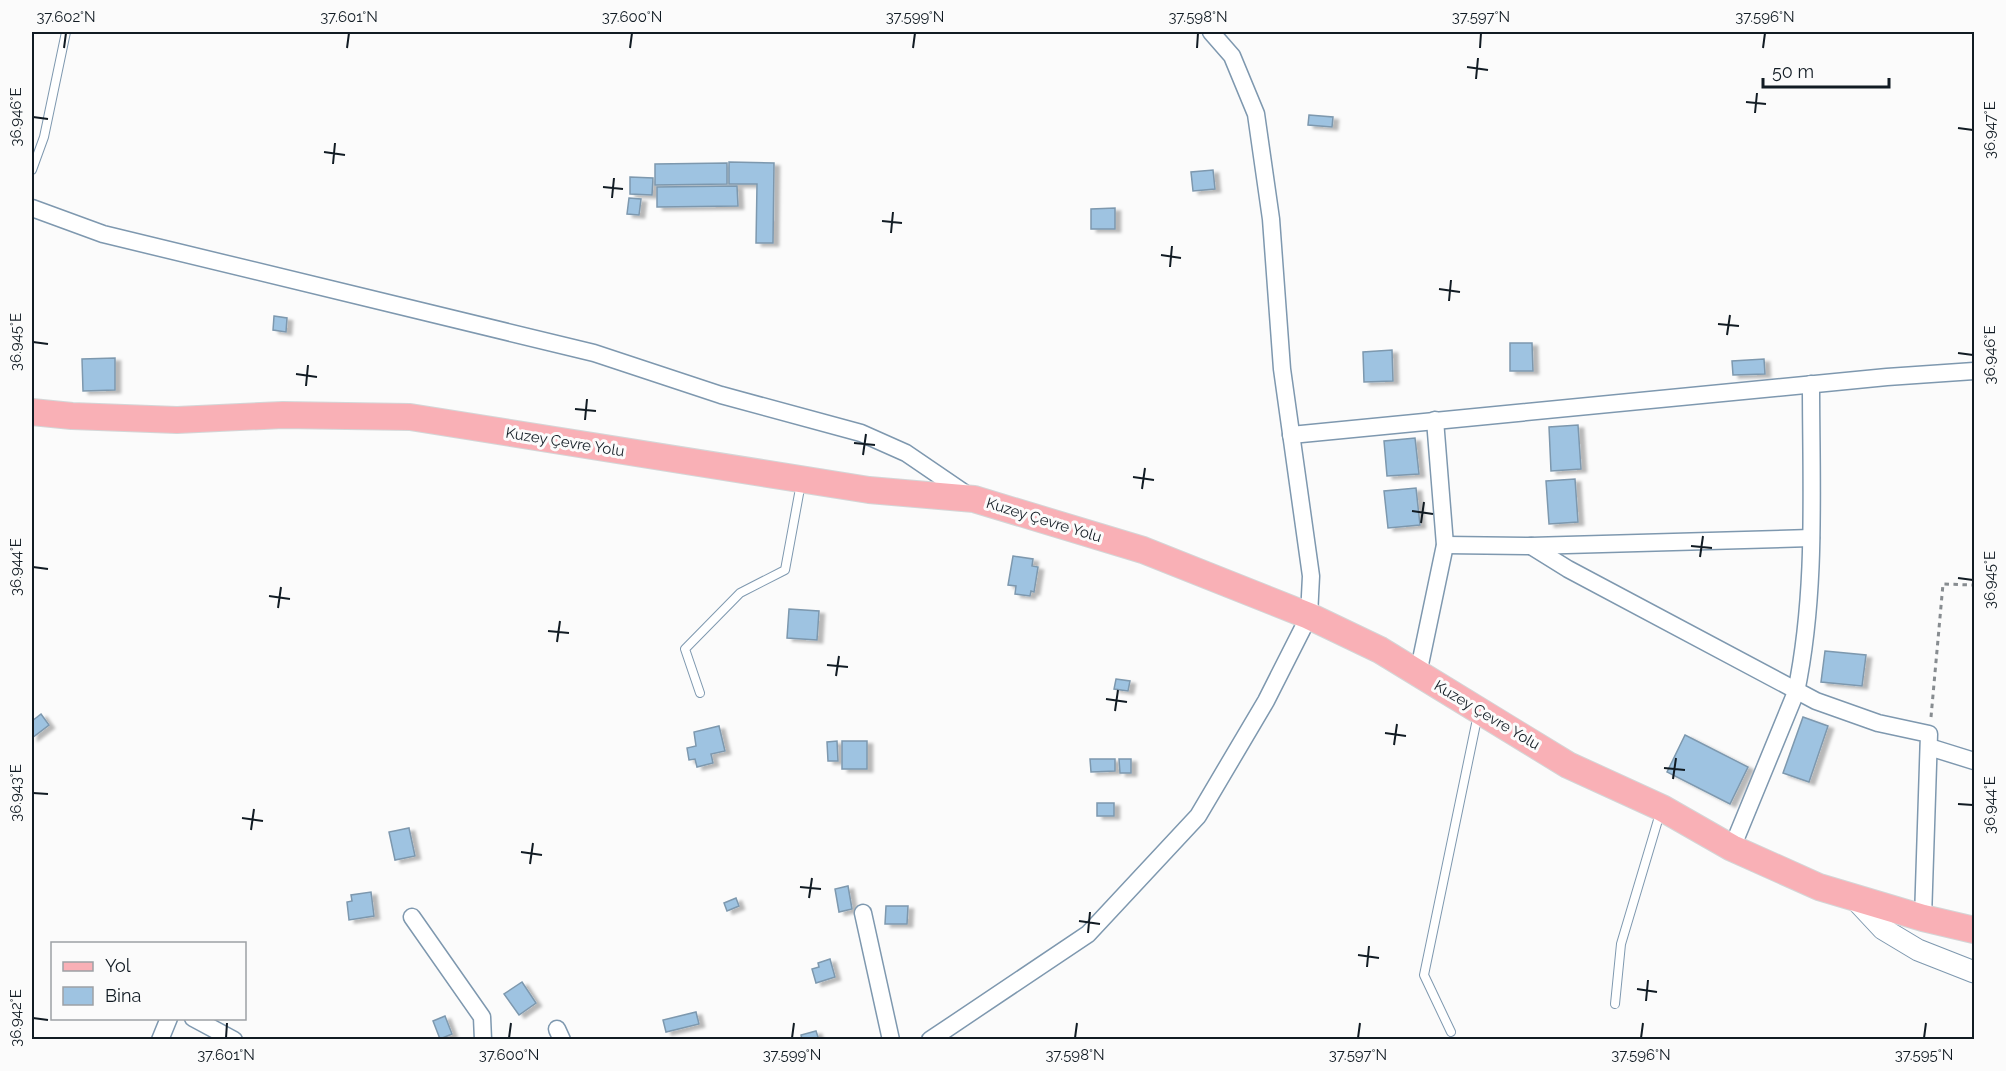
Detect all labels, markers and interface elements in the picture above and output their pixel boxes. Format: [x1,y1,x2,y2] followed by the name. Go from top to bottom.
[36,8,96,26] text: 37.602°N
[320,8,378,26] text: 37.601°N
[602,8,662,26] text: 37.600°N
[886,8,944,26] text: 37.599°N
[1168,8,1228,26] text: 37.598°N
[1452,8,1510,26] text: 37.597°N
[1735,8,1795,26] text: 37.596°N
[1763,51,1889,89] scale bar
[1772,61,1814,82] text: 50 m
[7,87,25,147] text: 36.946°E
[1981,101,1999,159] text: 36.947°E
[7,313,25,371] text: 36.945°E
[1981,325,1999,385] text: 36.946°E
[504,424,626,460] street label: Kuzey Çevre Yolu
[984,494,1104,546] street label: Kuzey Çevre Yolu
[7,538,25,596] text: 36.944°E
[1981,551,1999,609] text: 36.945°E
[1431,676,1543,754] street label: Kuzey Çevre Yolu
[7,764,25,822] text: 36.943°E
[1981,776,1999,834] text: 36.944°E
[51,942,246,1020] legend
[105,955,131,976] text: Yol
[105,985,141,1006] text: Bina
[7,989,25,1047] text: 36.942°E
[197,1046,255,1064] text: 37.601°N
[479,1046,539,1064] text: 37.600°N
[763,1046,821,1064] text: 37.599°N
[1045,1046,1105,1064] text: 37.598°N
[1329,1046,1387,1064] text: 37.597°N
[1611,1046,1671,1064] text: 37.596°N
[1895,1046,1953,1064] text: 37.595°N

